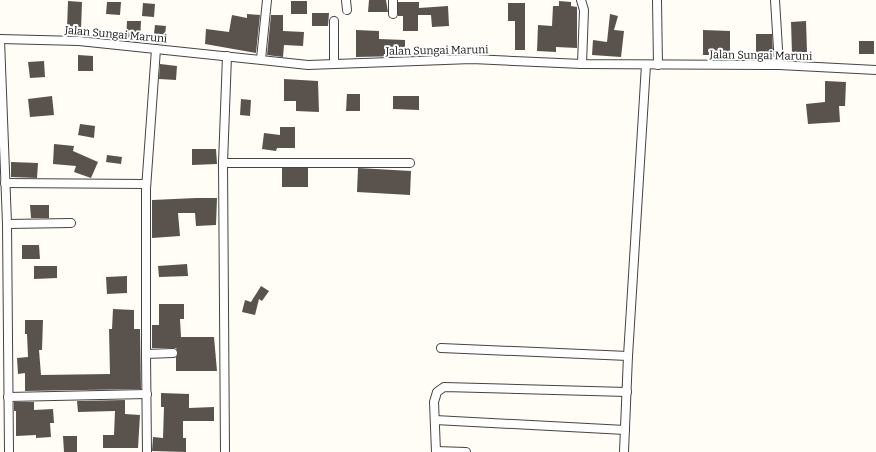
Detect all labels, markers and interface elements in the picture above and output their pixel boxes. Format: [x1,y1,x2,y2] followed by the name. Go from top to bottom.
[63,23,168,46] street label: Jalan Sungai Maruni
[384,43,489,58] street label: Jalan Sungai Maruni
[708,48,813,63] street label: Jalan Sungai Maruni

